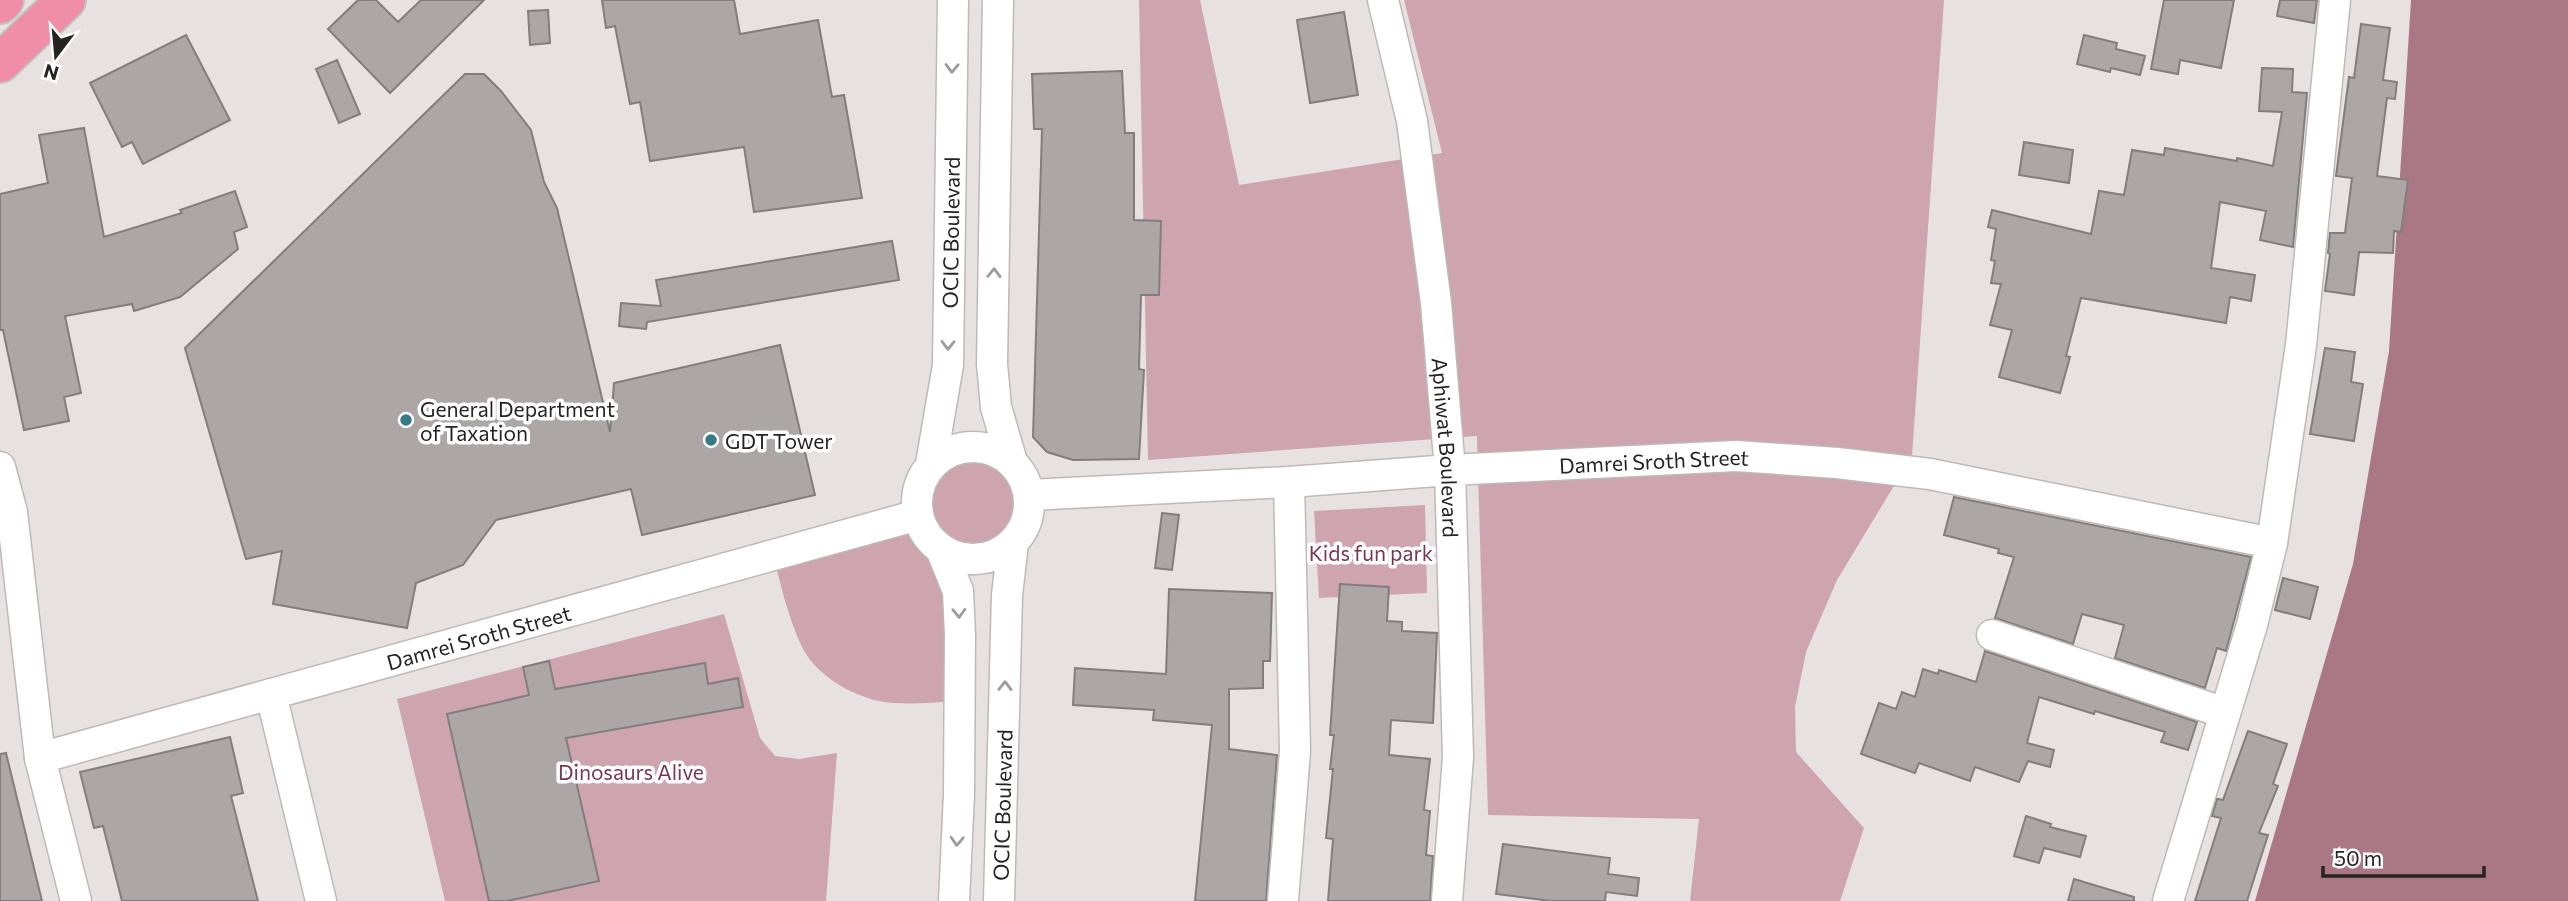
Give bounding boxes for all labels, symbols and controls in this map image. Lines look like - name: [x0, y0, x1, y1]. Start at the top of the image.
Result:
- north arrow: [21, 21, 91, 91]
- text: N: [41, 60, 61, 86]
- one-way arrow: [945, 63, 960, 74]
- street label: OCIC Boulevard: [936, 156, 963, 308]
- one-way arrow: [986, 268, 1002, 278]
- one-way arrow: [940, 340, 956, 350]
- street label: Aphiwat Boulevard: [1428, 357, 1464, 538]
- place label: General Department of Taxation: [420, 396, 615, 445]
- marker: General Department of Taxation: [398, 412, 414, 428]
- place label: GDT Tower: [725, 428, 833, 453]
- marker: GDT Tower: [703, 432, 719, 448]
- street label: Damrei Sroth Street: [1558, 443, 1750, 477]
- park label: Kids fun park: [1309, 540, 1433, 565]
- street label: Damrei Sroth Street: [384, 599, 574, 674]
- one-way arrow: [951, 608, 966, 619]
- one-way arrow: [997, 680, 1013, 691]
- street label: OCIC Boulevard: [987, 729, 1016, 881]
- park label: Dinosaurs Alive: [558, 759, 704, 784]
- scale bar: [2323, 834, 2484, 878]
- one-way arrow: [950, 836, 965, 847]
- text: 50 m: [2334, 845, 2382, 870]

